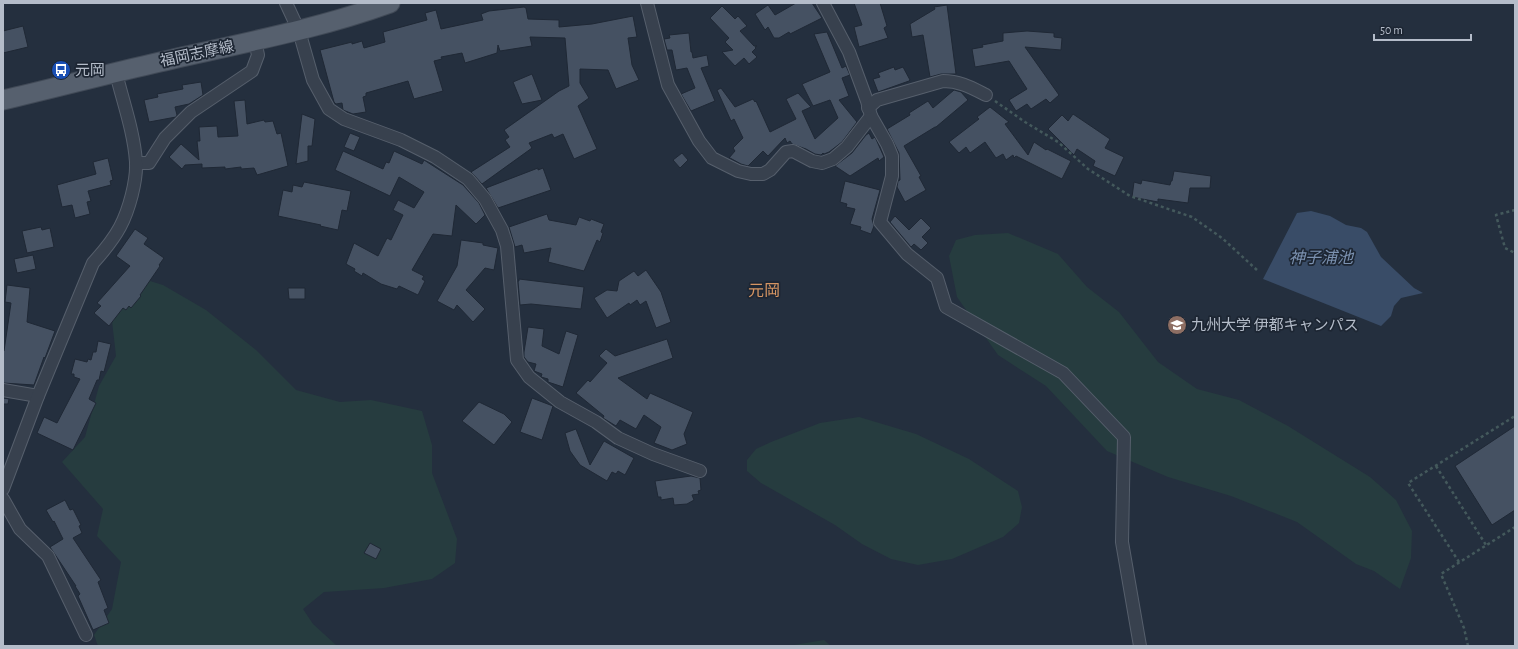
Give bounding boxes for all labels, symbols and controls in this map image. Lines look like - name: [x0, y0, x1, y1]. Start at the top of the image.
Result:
- scale bar: [1374, 16, 1471, 42]
- text: 50 m: [1380, 24, 1403, 36]
- street label: 福岡志摩線: [159, 38, 235, 69]
- bus stop icon: 元岡: [50, 59, 72, 81]
- place label: 元岡: [75, 63, 105, 78]
- water label: 神子浦池: [1289, 249, 1355, 266]
- district label: 元岡: [748, 283, 780, 299]
- school or university icon: 九州大学 伊都キャンパス: [1166, 314, 1188, 336]
- place label: 九州大学 伊都キャンパス: [1191, 316, 1358, 333]

